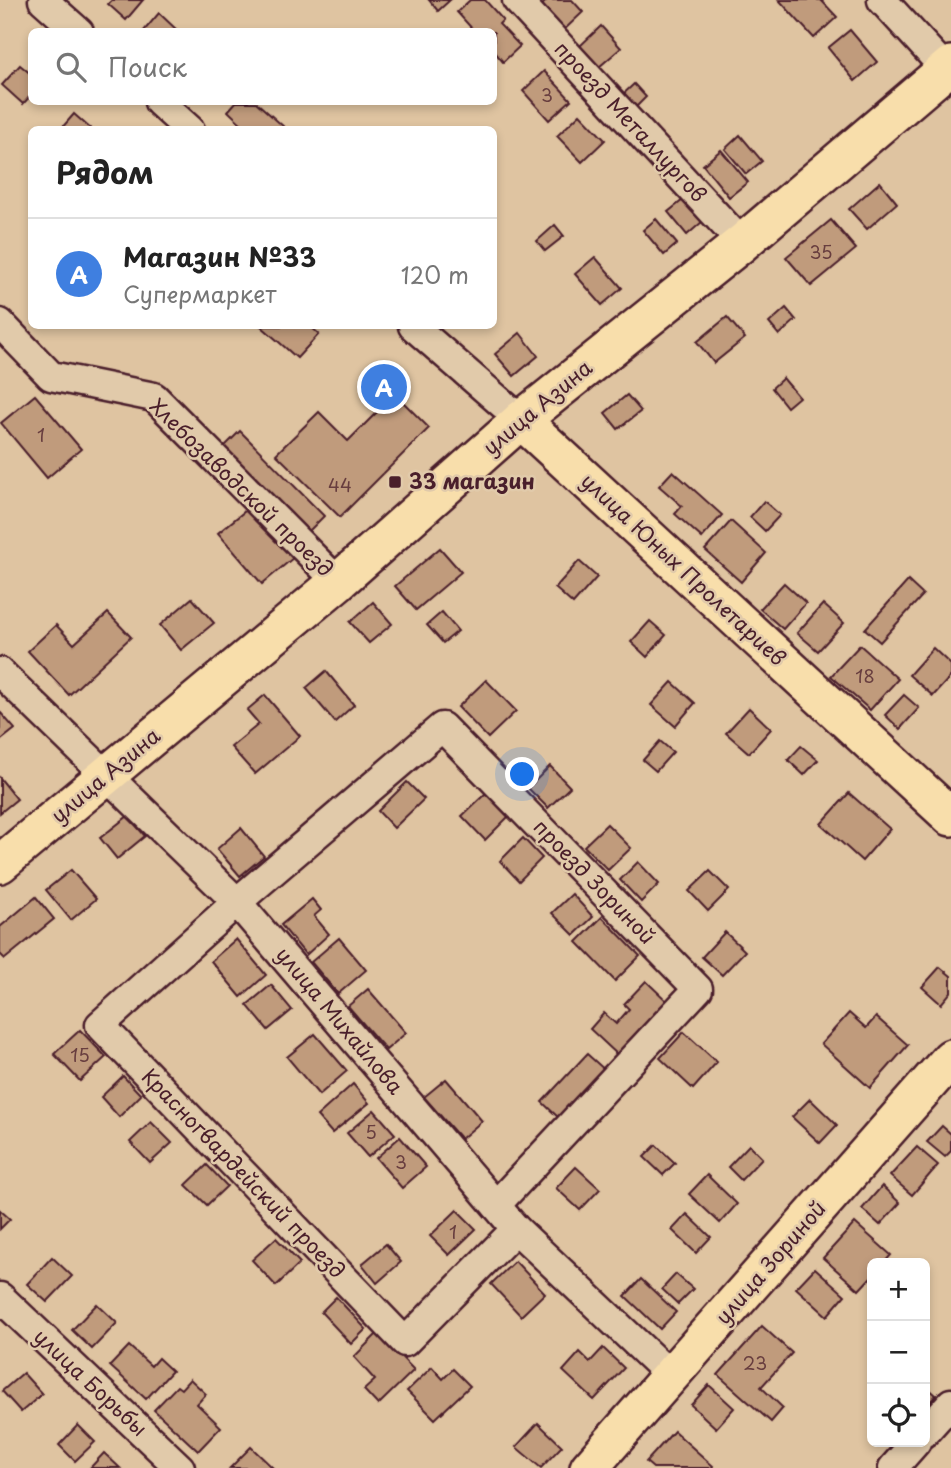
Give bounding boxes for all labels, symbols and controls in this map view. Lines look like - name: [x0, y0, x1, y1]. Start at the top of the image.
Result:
- search box: [28, 28, 497, 105]
- street label: проезд Металлургов: [548, 33, 715, 209]
- text: Поиск: [108, 47, 187, 86]
- icon: search: [52, 48, 90, 86]
- house number: 3: [541, 81, 553, 108]
- text: Рядом: [56, 149, 154, 194]
- text: Магазин №33: [123, 237, 316, 276]
- house number: 35: [809, 238, 833, 265]
- text: A: [70, 257, 88, 292]
- text: 120 m: [401, 257, 469, 292]
- text: Супермаркет: [123, 276, 277, 311]
- street label: улица Азина: [475, 351, 599, 462]
- pin: A: [361, 361, 407, 413]
- street label: Хлебозаводской проезд: [143, 390, 342, 583]
- house number: 1: [37, 421, 45, 448]
- place label: 33 магазин: [409, 464, 535, 496]
- street label: улица Юных Пролетариев: [575, 465, 794, 672]
- house number: 44: [328, 471, 352, 498]
- marker: 33 магазин: [387, 474, 403, 490]
- house number: 18: [855, 662, 875, 689]
- street label: улица Азина: [43, 719, 167, 830]
- your location: [505, 757, 539, 791]
- street label: проезд Зориной: [527, 811, 664, 951]
- street label: улица Михайлова: [269, 939, 412, 1101]
- house number: 15: [70, 1041, 90, 1068]
- street label: Красногвардейский проезд: [135, 1060, 354, 1285]
- house number: 5: [365, 1118, 377, 1145]
- house number: 3: [395, 1148, 407, 1175]
- street label: улица Зориной: [707, 1193, 832, 1331]
- house number: 1: [449, 1218, 457, 1245]
- map controls: [867, 1258, 930, 1447]
- button: +: [867, 1258, 930, 1321]
- street label: улица Борьбы: [27, 1320, 155, 1443]
- button: −: [867, 1321, 930, 1384]
- house number: 23: [743, 1349, 767, 1376]
- button: locate: [867, 1384, 930, 1447]

